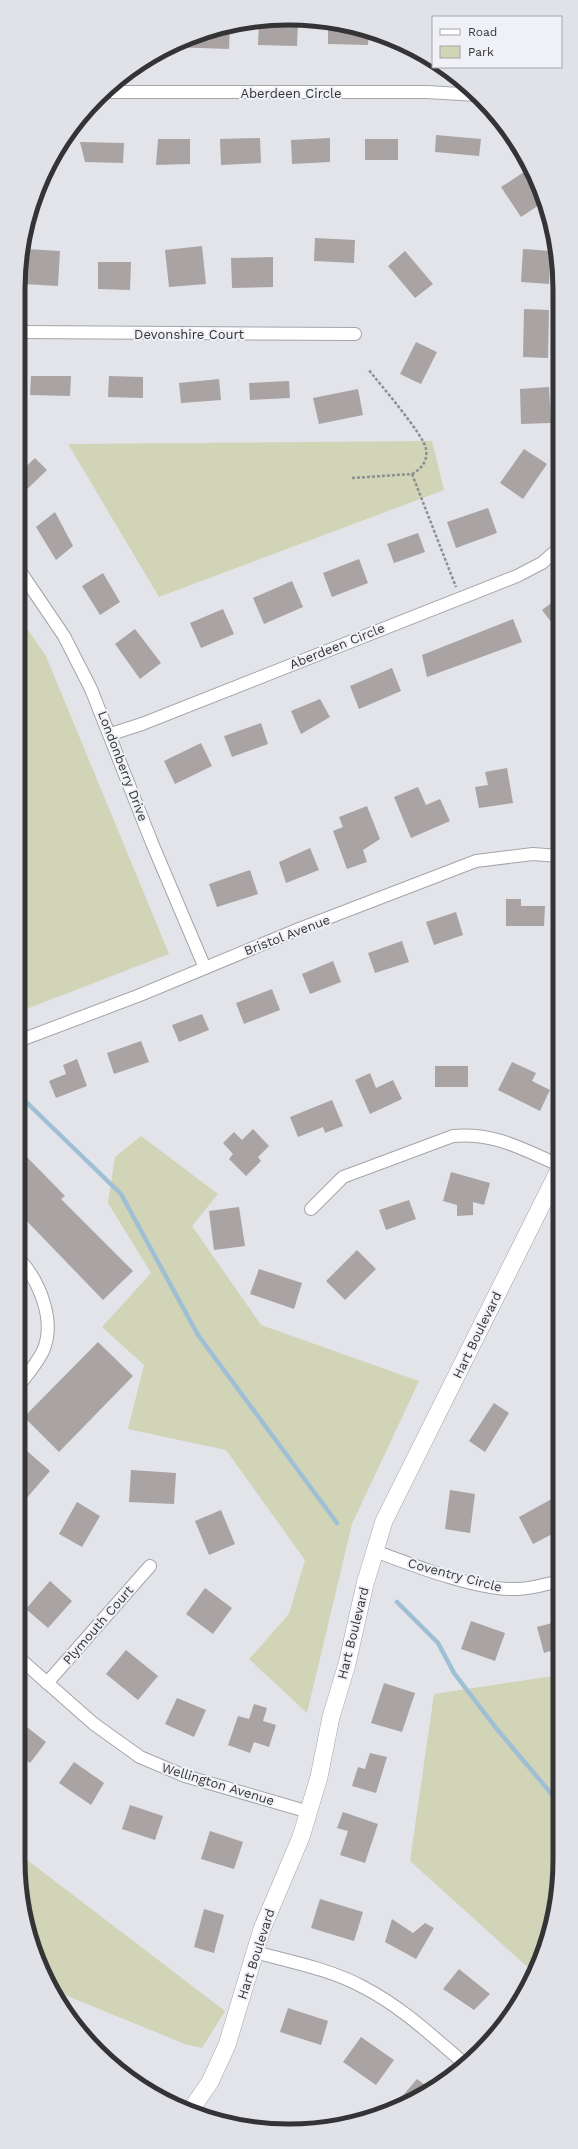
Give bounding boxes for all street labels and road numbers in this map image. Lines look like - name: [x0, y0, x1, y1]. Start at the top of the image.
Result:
- street label: Aberdeen Circle: [240, 86, 342, 101]
- street label: Devonshire Court: [134, 327, 244, 342]
- street label: Aberdeen Circle: [287, 620, 387, 672]
- street label: Londonberry Drive: [95, 709, 151, 823]
- street label: Bristol Avenue: [242, 912, 332, 958]
- street label: Hart Boulevard: [450, 1289, 504, 1381]
- street label: Coventry Circle: [406, 1555, 504, 1595]
- street label: Plymouth Court: [60, 1582, 137, 1667]
- street label: Hart Boulevard: [334, 1585, 372, 1681]
- street label: Wellington Avenue: [160, 1760, 276, 1808]
- street label: Hart Boulevard: [234, 1907, 278, 2001]

